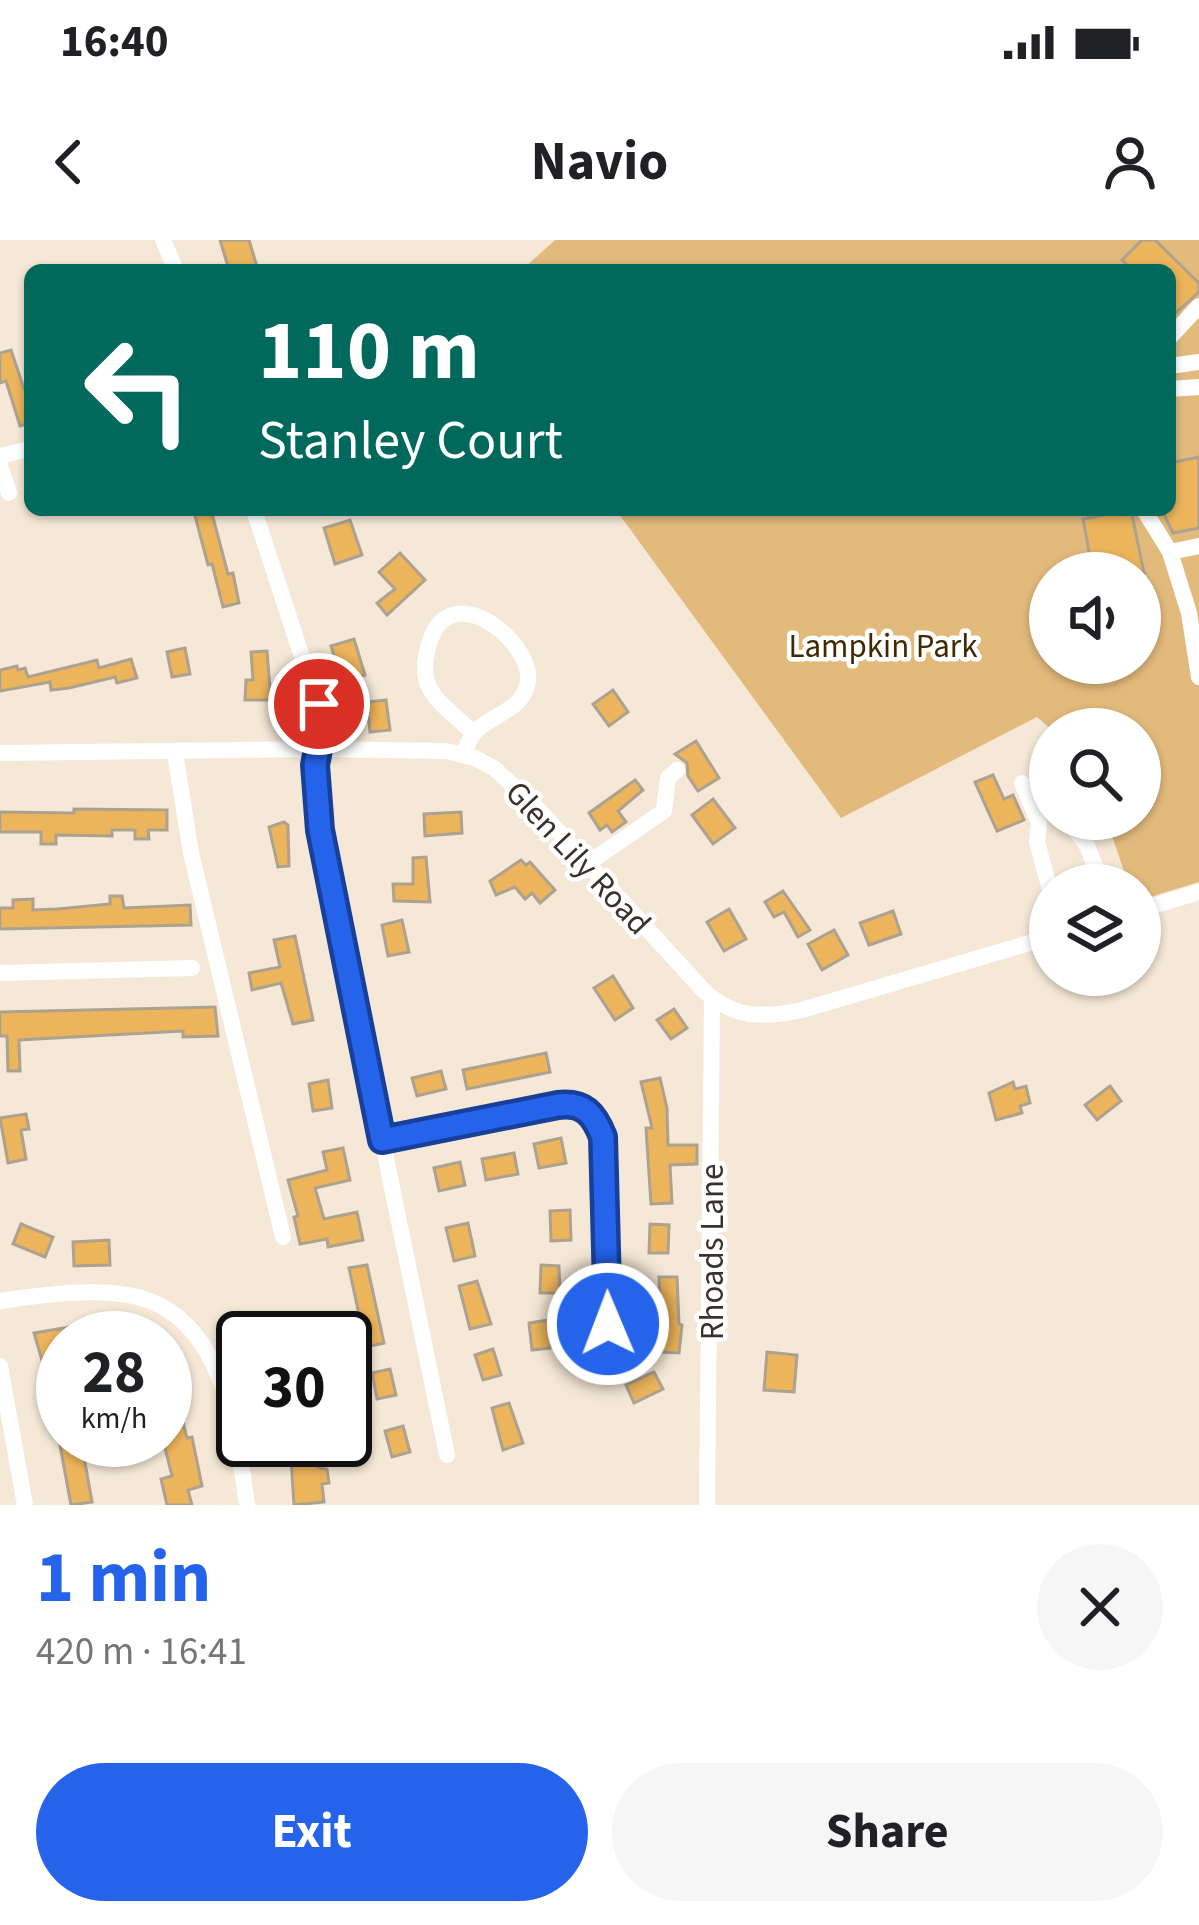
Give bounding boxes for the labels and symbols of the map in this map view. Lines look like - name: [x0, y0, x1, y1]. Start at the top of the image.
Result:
- park label: Lampkin Park: [788, 623, 978, 670]
- pin: [268, 653, 370, 755]
- street label: Glen Lily Road: [494, 771, 662, 945]
- street label: Rhoads Lane: [689, 1164, 736, 1340]
- position arrow: [545, 1261, 671, 1387]
- speed limit sign: 30: [216, 1311, 372, 1467]

